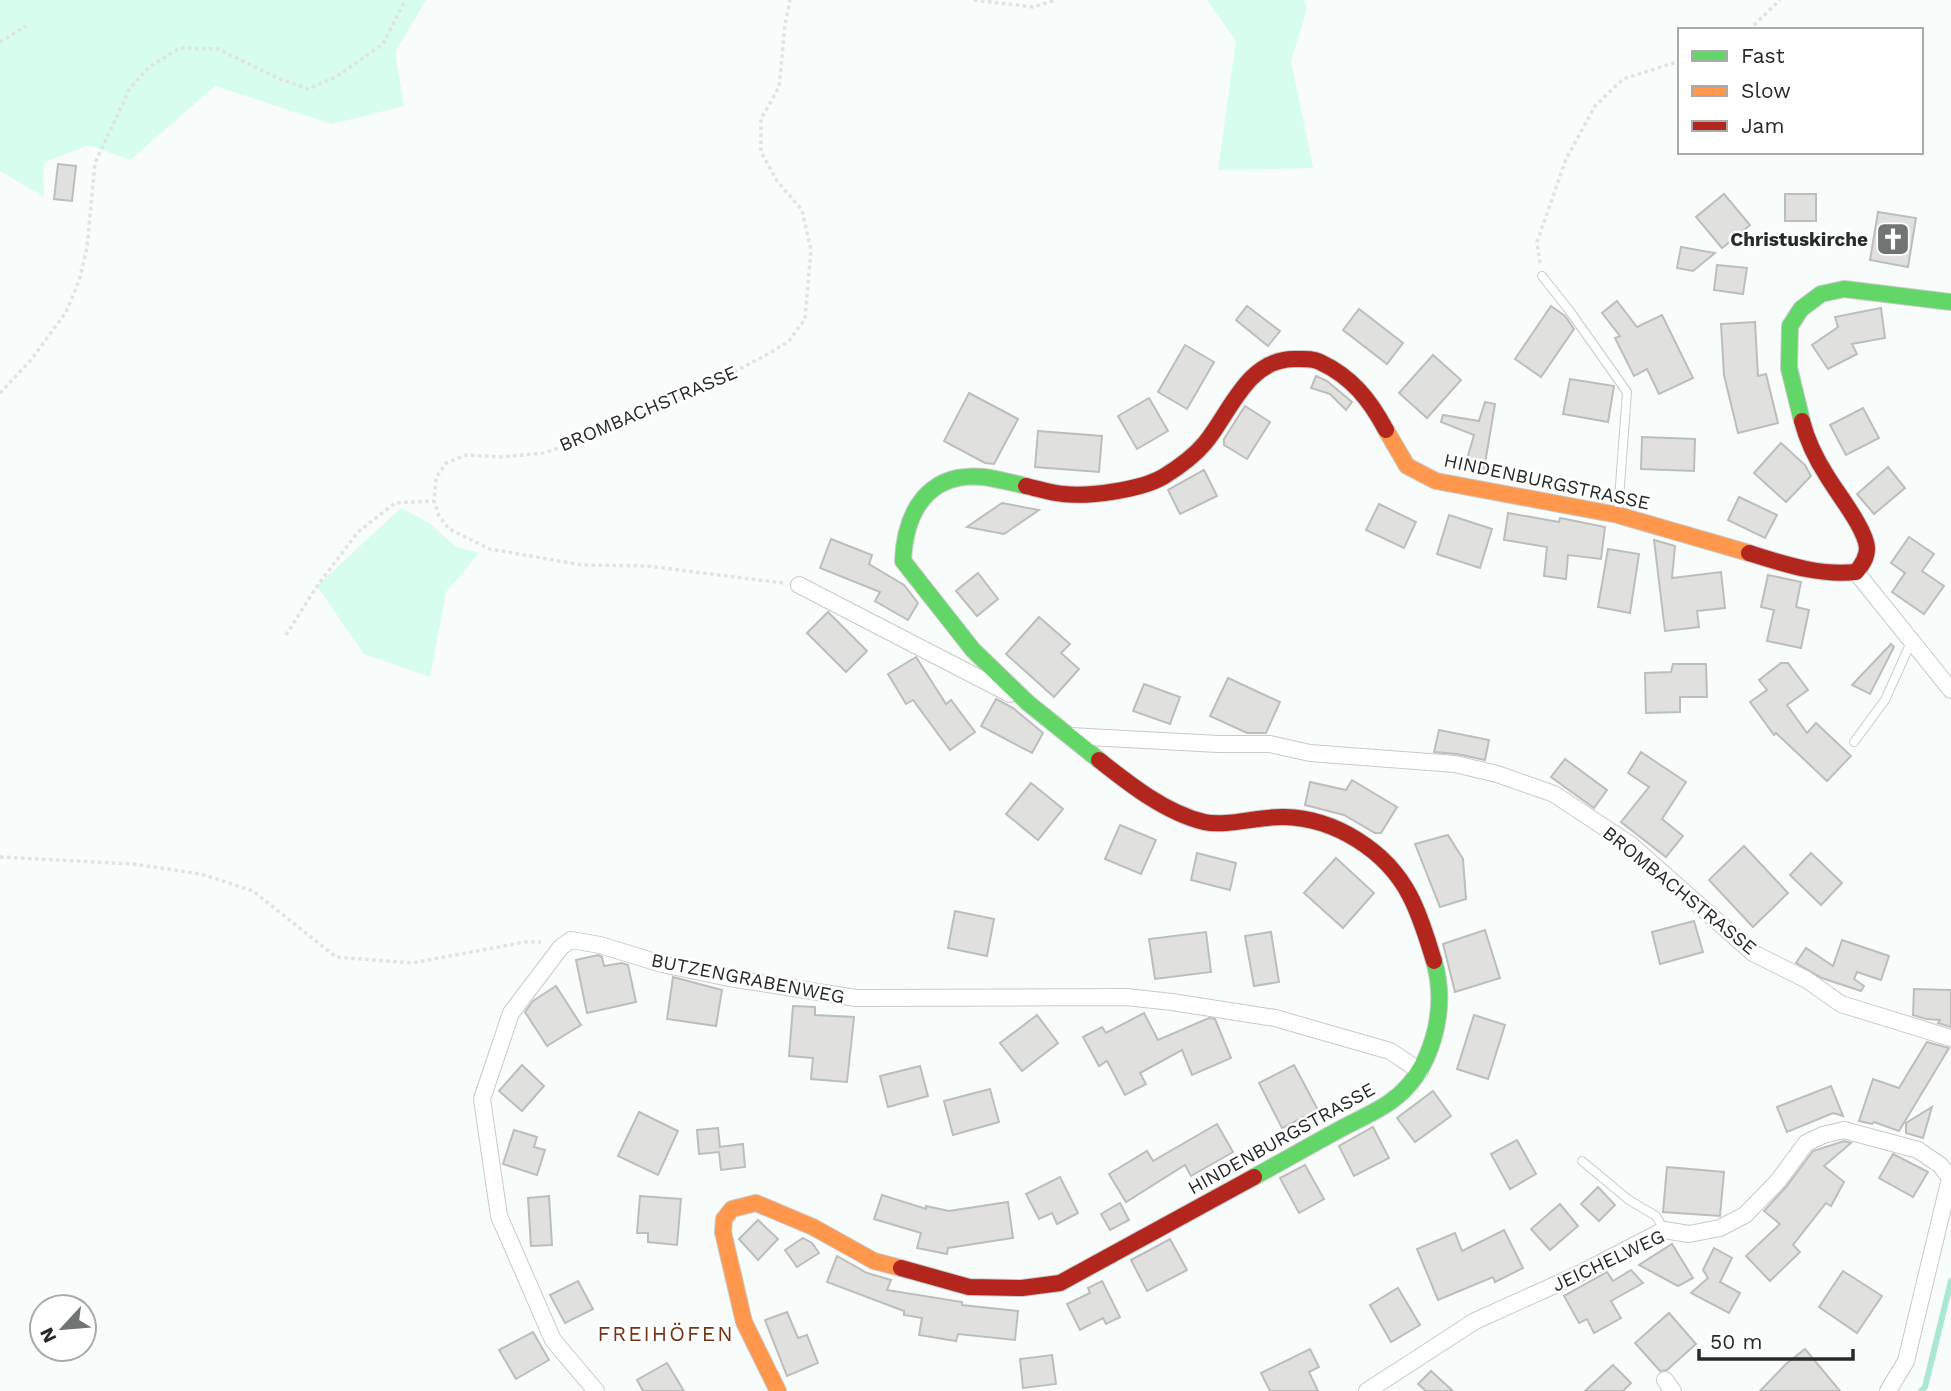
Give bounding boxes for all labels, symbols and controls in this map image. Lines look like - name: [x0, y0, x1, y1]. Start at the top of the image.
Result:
- legend: [1678, 28, 1923, 154]
- text: Fast: [1741, 43, 1785, 68]
- text: Slow: [1741, 78, 1791, 103]
- text: Jam: [1741, 113, 1784, 138]
- church icon: Christuskirche: [1874, 220, 1912, 258]
- place label: Christuskirche: [1730, 228, 1868, 251]
- street label: BROMBACHSTRASSE: [556, 361, 741, 456]
- street label: HINDENBURGSTRASSE: [1442, 448, 1652, 515]
- street label: BROMBACHSTRASSE: [1598, 821, 1761, 960]
- street label: BUTZENGRABENWEG: [649, 948, 847, 1009]
- street label: HINDENBURGSTRASSE: [1184, 1077, 1379, 1199]
- street label: JEICHELWEG: [1548, 1224, 1668, 1297]
- north arrow: [28, 1293, 98, 1363]
- scale bar: [1699, 1318, 1853, 1362]
- district label: FREIHÖFEN: [597, 1321, 735, 1346]
- text: N: [35, 1324, 62, 1347]
- text: 50 m: [1710, 1329, 1762, 1354]

